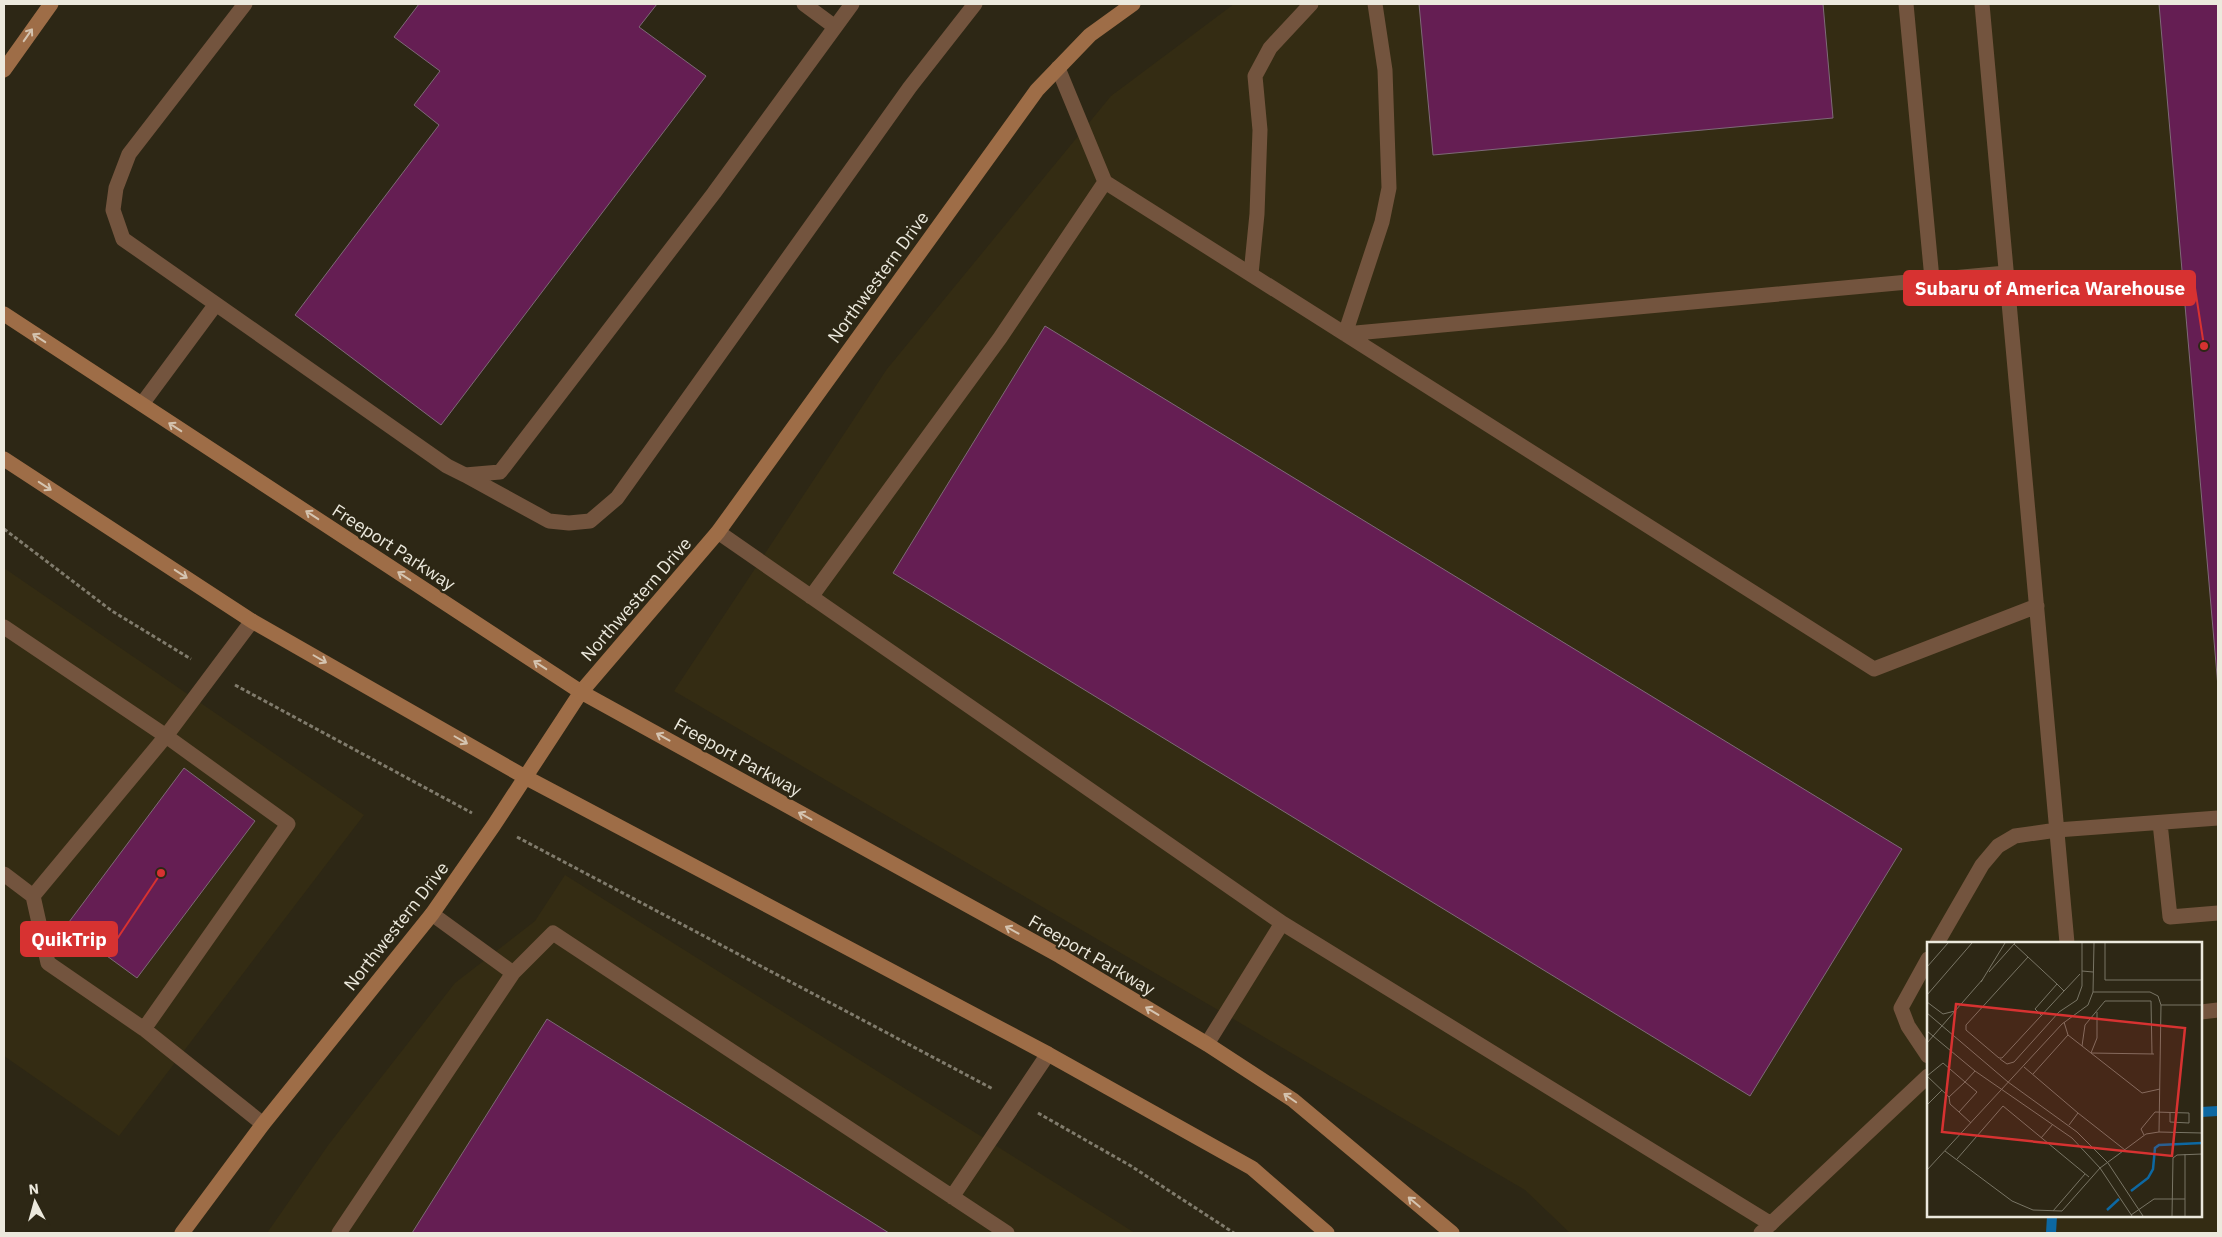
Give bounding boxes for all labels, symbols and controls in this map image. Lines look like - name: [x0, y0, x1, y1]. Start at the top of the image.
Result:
- one-way arrow: [23, 28, 33, 42]
- street label: Northwestern Drive: [823, 207, 934, 347]
- callout: Subaru of America Warehouse: [1904, 271, 2195, 305]
- text: Subaru of America Warehouse: [1915, 276, 2185, 300]
- one-way arrow: [33, 332, 47, 342]
- one-way arrow: [169, 421, 183, 431]
- one-way arrow: [37, 481, 51, 491]
- street label: Freeport Parkway: [328, 499, 460, 595]
- one-way arrow: [305, 510, 319, 520]
- street label: Northwestern Drive: [576, 532, 696, 666]
- one-way arrow: [174, 569, 188, 580]
- one-way arrow: [398, 571, 412, 581]
- one-way arrow: [312, 654, 327, 664]
- one-way arrow: [534, 660, 548, 670]
- street label: Freeport Parkway: [670, 712, 806, 802]
- one-way arrow: [656, 732, 671, 742]
- one-way arrow: [453, 735, 467, 745]
- one-way arrow: [798, 811, 813, 821]
- street label: Northwestern Drive: [339, 857, 454, 995]
- street label: Freeport Parkway: [1025, 909, 1159, 1001]
- callout: QuikTrip: [21, 922, 117, 956]
- one-way arrow: [1005, 924, 1019, 934]
- text: QuikTrip: [31, 927, 107, 951]
- inset map: [1927, 942, 2202, 1217]
- one-way arrow: [1146, 1005, 1160, 1015]
- one-way arrow: [1283, 1093, 1297, 1103]
- north arrow: [10, 1177, 60, 1227]
- text: N: [28, 1180, 40, 1199]
- one-way arrow: [1408, 1196, 1421, 1207]

